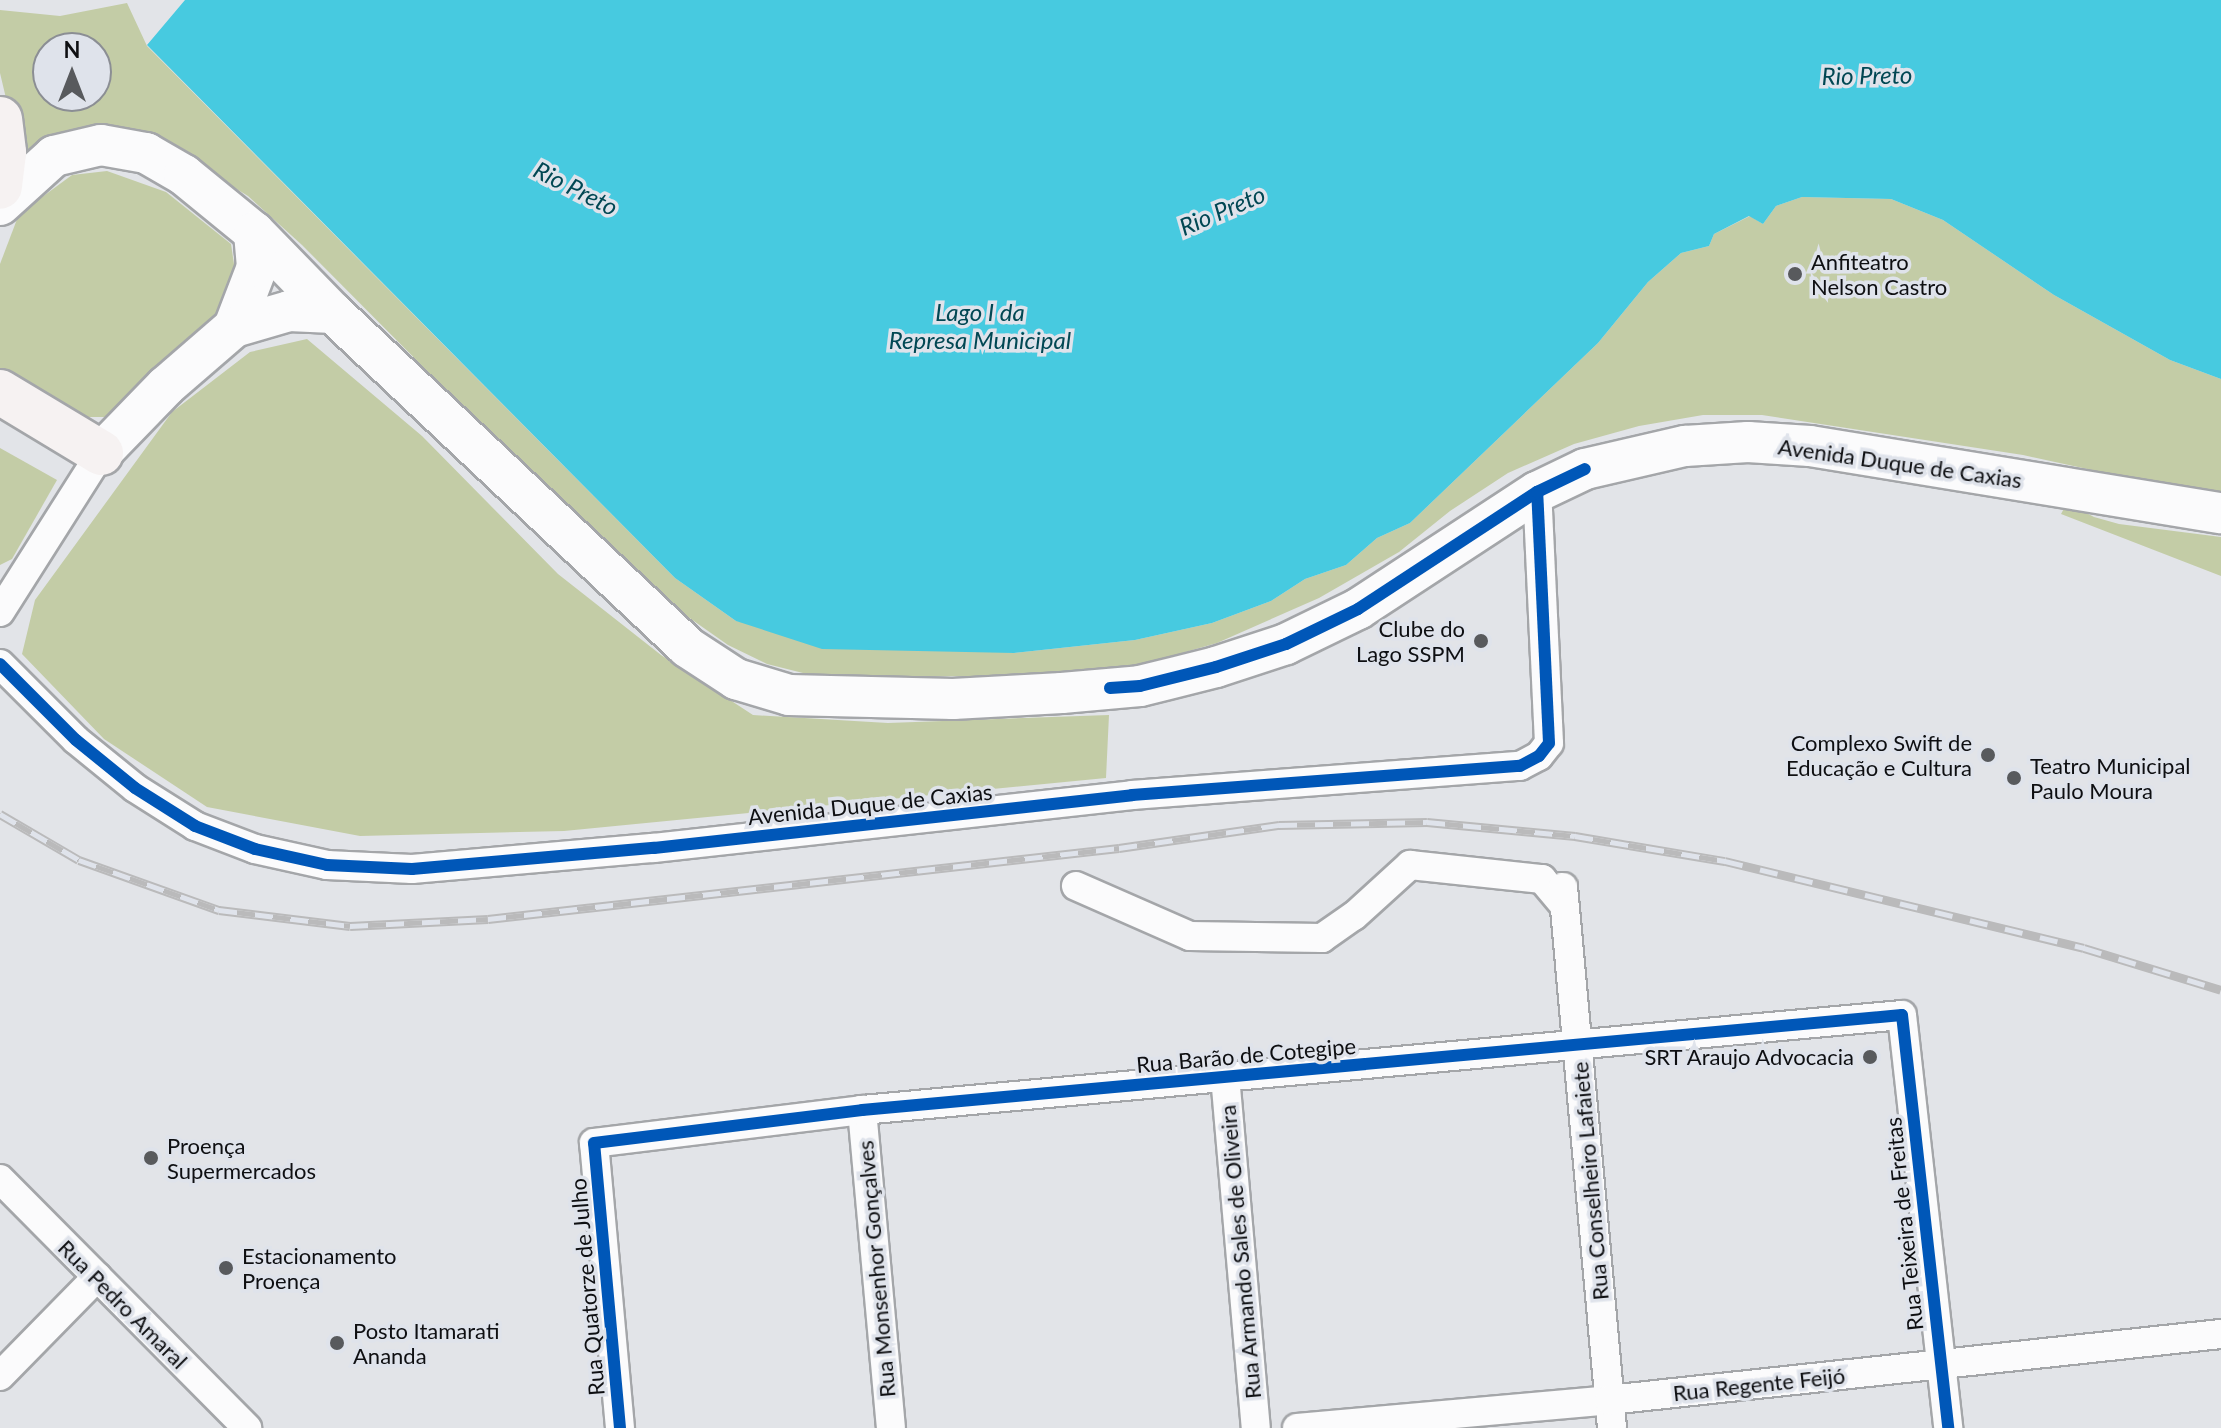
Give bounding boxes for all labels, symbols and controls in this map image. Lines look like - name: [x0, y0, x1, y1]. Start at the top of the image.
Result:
- north arrow: [32, 32, 112, 112]
- text: N: [64, 36, 80, 63]
- water label: Rio Preto: [1821, 60, 1913, 90]
- water label: Rio Preto: [529, 155, 623, 221]
- water label: Rio Preto: [1175, 179, 1269, 241]
- place label: Anfiteatro Nelson Castro: [1811, 248, 1947, 300]
- marker: Anfiteatro Nelson Castro: [1786, 265, 1804, 283]
- water label: Lago I da Represa Municipal: [889, 298, 1071, 354]
- street label: Avenida Duque de Caxias: [1777, 433, 2023, 493]
- place label: Clube do Lago SSPM: [1356, 615, 1465, 666]
- marker: Clube do Lago SSPM: [1472, 632, 1490, 650]
- place label: Complexo Swift de Educação e Cultura: [1786, 729, 1972, 780]
- marker: Complexo Swift de Educação e Cultura: [1979, 746, 1997, 764]
- place label: Teatro Municipal Paulo Moura: [2030, 752, 2191, 804]
- marker: Teatro Municipal Paulo Moura: [2005, 769, 2023, 787]
- street label: Avenida Duque de Caxias: [746, 778, 994, 830]
- street label: Rua Barão de Cotegipe: [1135, 1032, 1357, 1078]
- place label: SRT Araujo Advocacia: [1642, 1044, 1854, 1070]
- marker: SRT Araujo Advocacia: [1861, 1048, 1879, 1066]
- street label: Rua Conselheiro Lafaiete: [1566, 1061, 1614, 1301]
- street label: Rua Armando Sales de Oliveira: [1214, 1104, 1266, 1400]
- street label: Rua Teixeira de Freitas: [1880, 1116, 1928, 1332]
- place label: Proença Supermercados: [167, 1132, 316, 1184]
- street label: Rua Monsenhor Gonçalves: [852, 1139, 900, 1399]
- marker: Proença Supermercados: [142, 1149, 160, 1167]
- street label: Rua Quatorze de Julho: [564, 1177, 610, 1397]
- street label: Rua Pedro Amaral: [53, 1234, 193, 1374]
- place label: Estacionamento Proença: [242, 1242, 396, 1294]
- marker: Estacionamento Proença: [217, 1259, 235, 1277]
- place label: Posto Itamarati Ananda: [353, 1317, 499, 1368]
- marker: Posto Itamarati Ananda: [328, 1334, 346, 1352]
- street label: Rua Regente Feijó: [1672, 1362, 1846, 1406]

